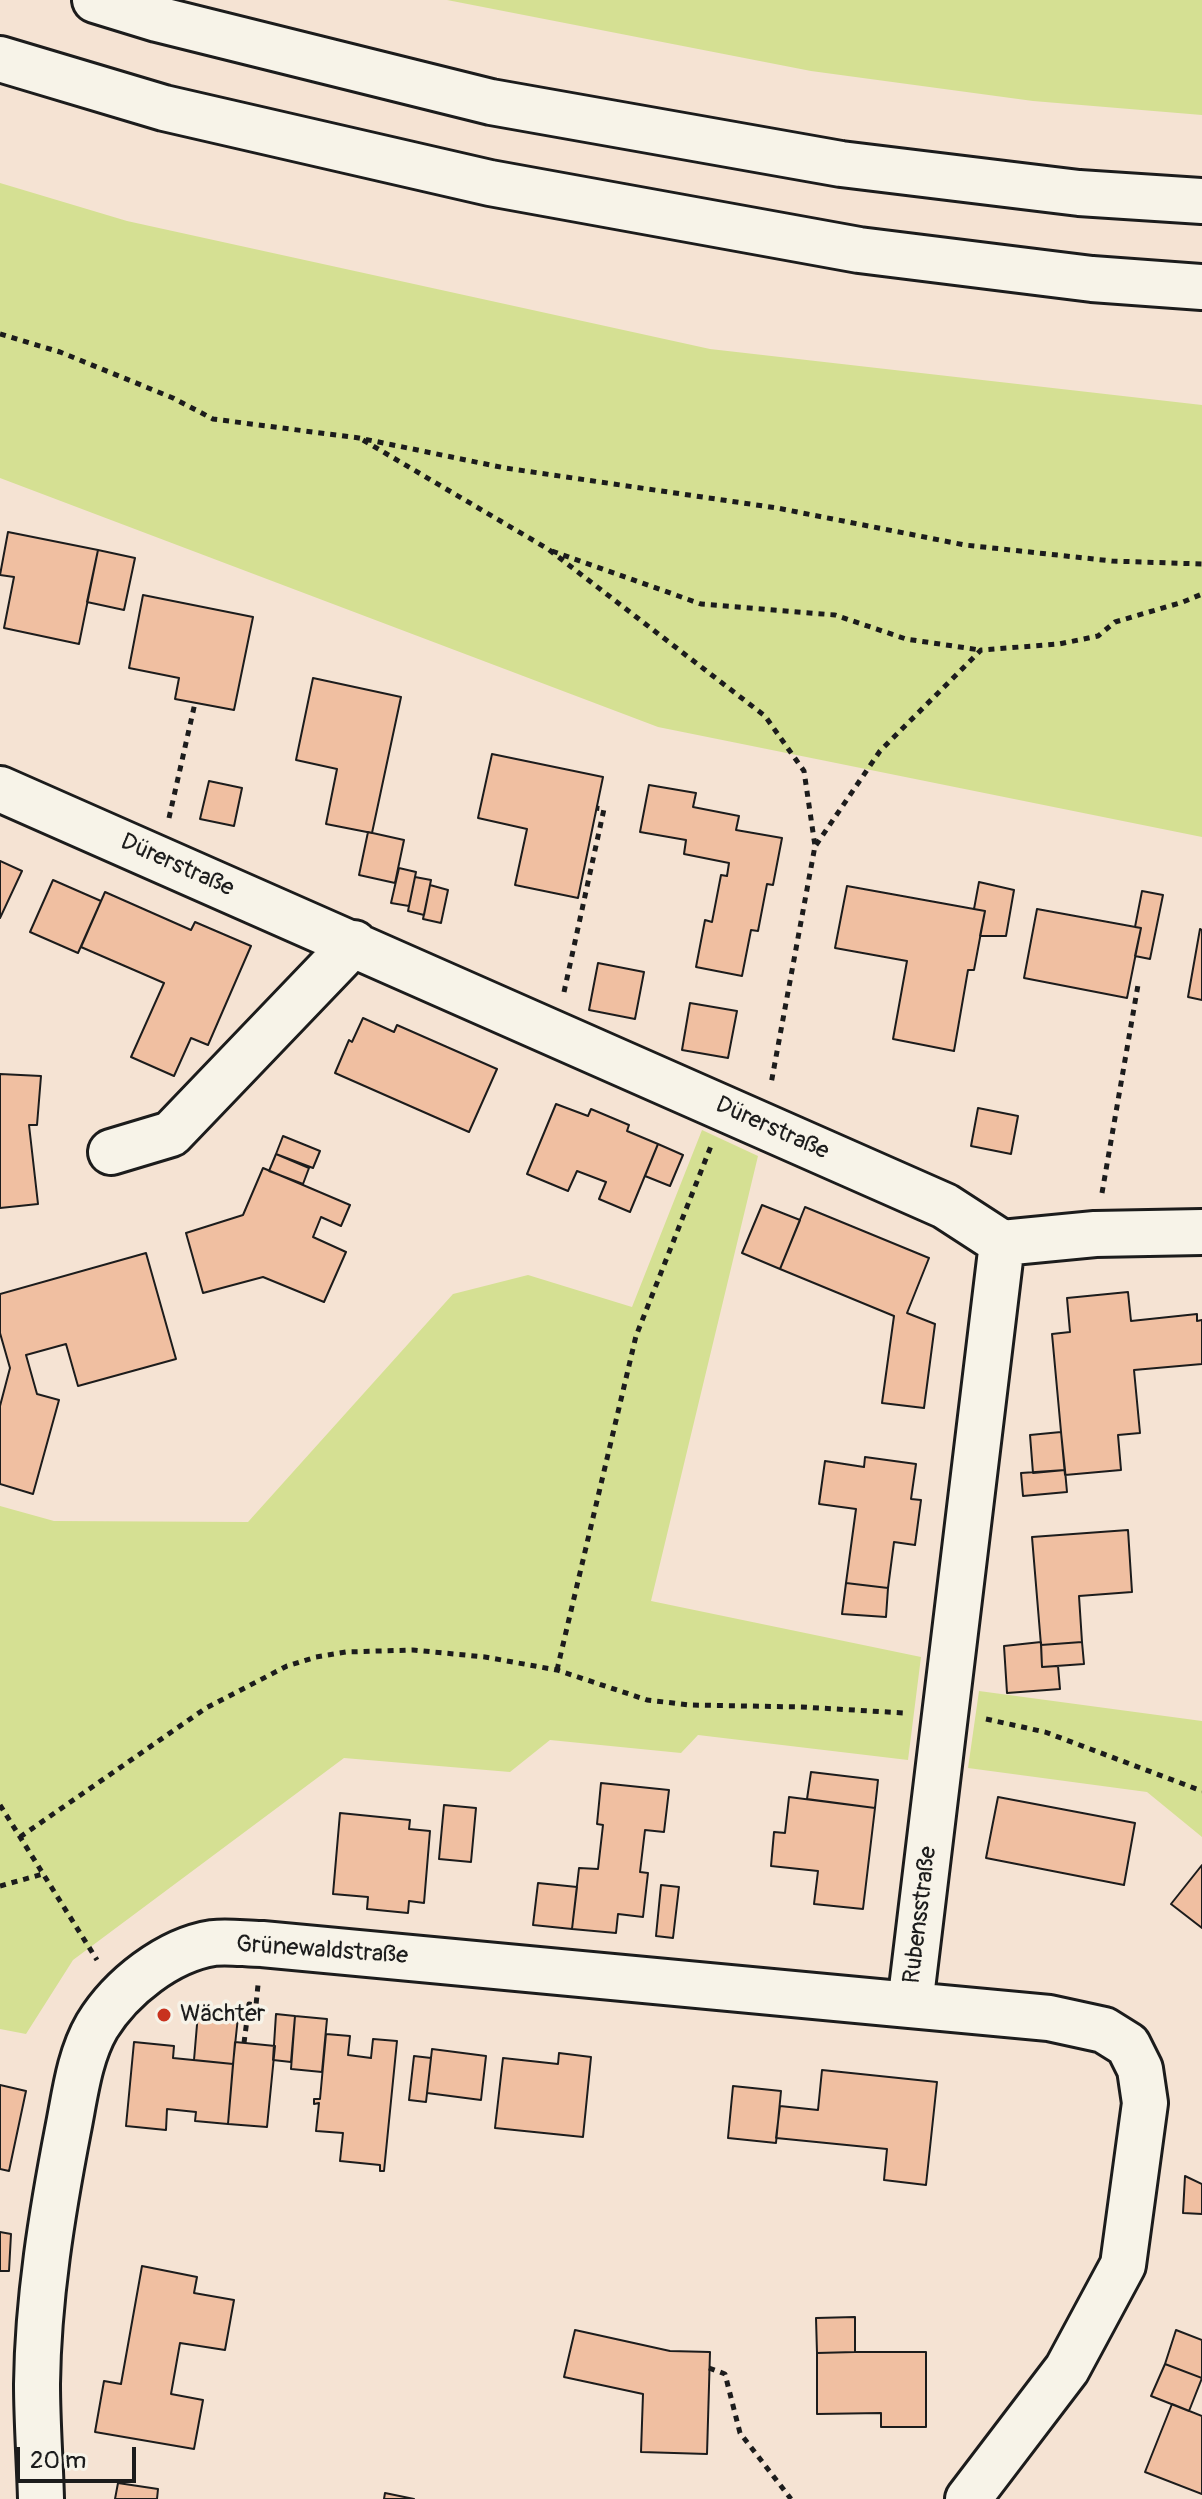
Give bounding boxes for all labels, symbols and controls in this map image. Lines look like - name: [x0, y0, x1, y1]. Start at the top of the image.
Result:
- street label: Dürerstraße: [116, 828, 238, 904]
- street label: Dürerstraße: [711, 1091, 833, 1167]
- street label: Rubensstraße: [898, 1845, 944, 1985]
- street label: Grünewaldstraße: [235, 1931, 409, 1971]
- place label: Wächter: [180, 2001, 265, 2029]
- marker: Wächter: [155, 2006, 173, 2024]
- scale bar: [20, 2431, 140, 2481]
- text: 20 m: [30, 2446, 86, 2475]

